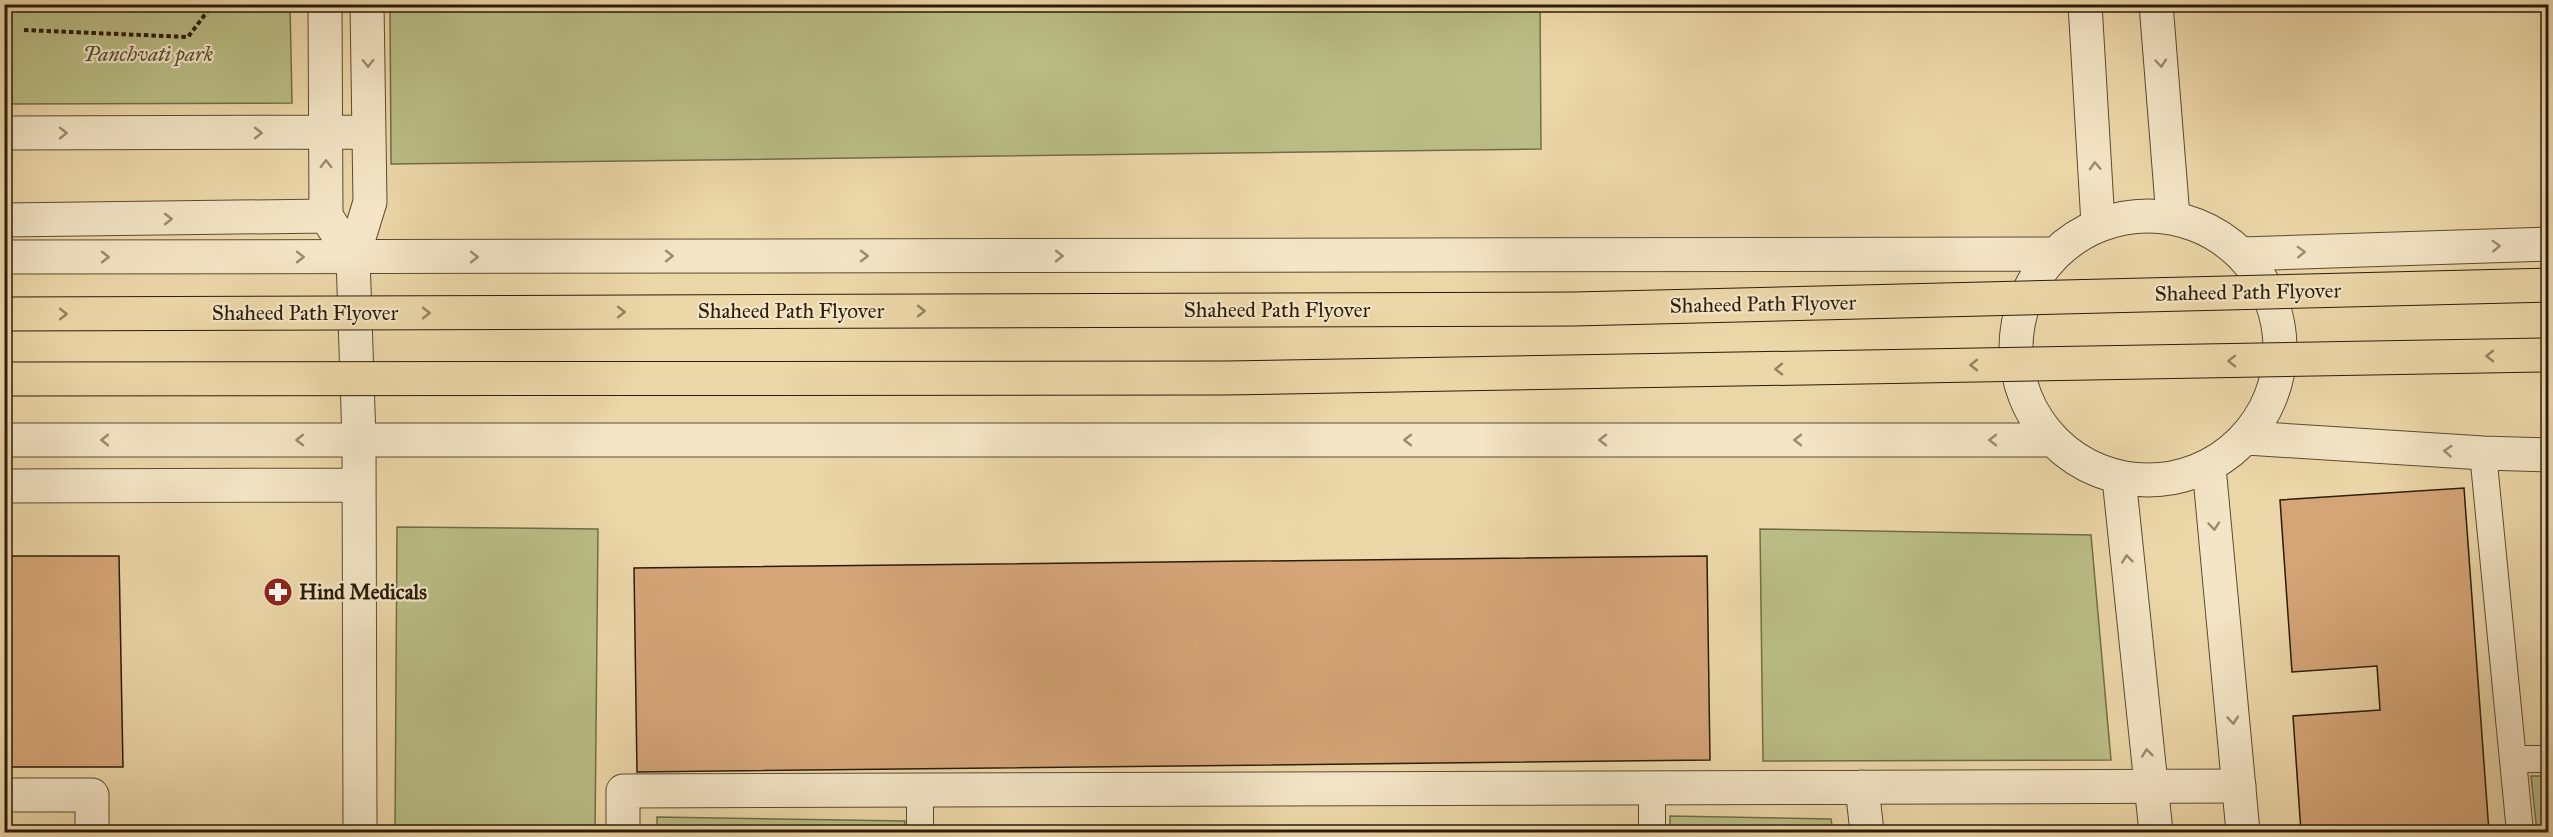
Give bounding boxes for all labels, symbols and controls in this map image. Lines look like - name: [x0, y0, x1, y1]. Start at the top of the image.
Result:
- park label: Panchvati park: [83, 41, 214, 67]
- one-way arrow: [362, 58, 374, 67]
- one-way arrow: [2154, 58, 2167, 67]
- one-way arrow: [58, 127, 67, 139]
- one-way arrow: [253, 127, 262, 139]
- one-way arrow: [320, 160, 332, 169]
- one-way arrow: [2088, 161, 2101, 170]
- one-way arrow: [163, 213, 172, 225]
- one-way arrow: [2491, 239, 2500, 252]
- one-way arrow: [2296, 246, 2305, 259]
- one-way arrow: [665, 250, 674, 262]
- one-way arrow: [860, 250, 869, 262]
- one-way arrow: [1055, 250, 1064, 262]
- one-way arrow: [100, 251, 109, 263]
- one-way arrow: [295, 251, 304, 263]
- one-way arrow: [470, 251, 479, 263]
- street label: Shaheed Path Flyover: [2154, 277, 2342, 307]
- street label: Shaheed Path Flyover: [1669, 289, 1857, 319]
- street label: Shaheed Path Flyover: [1184, 297, 1370, 323]
- street label: Shaheed Path Flyover: [698, 298, 884, 324]
- street label: Shaheed Path Flyover: [212, 300, 398, 326]
- one-way arrow: [916, 305, 925, 317]
- one-way arrow: [616, 306, 625, 318]
- one-way arrow: [421, 307, 430, 319]
- one-way arrow: [58, 308, 67, 320]
- one-way arrow: [2486, 350, 2495, 362]
- one-way arrow: [2228, 354, 2237, 367]
- one-way arrow: [1970, 359, 1979, 371]
- one-way arrow: [1775, 362, 1784, 375]
- one-way arrow: [101, 434, 110, 446]
- one-way arrow: [296, 434, 305, 446]
- one-way arrow: [1403, 434, 1412, 446]
- one-way arrow: [1598, 434, 1607, 446]
- one-way arrow: [1793, 434, 1802, 446]
- one-way arrow: [1988, 434, 1997, 446]
- one-way arrow: [2444, 445, 2453, 458]
- one-way arrow: [2207, 521, 2220, 530]
- one-way arrow: [2121, 555, 2134, 564]
- pharmacy icon: Hind Medicals: [262, 576, 294, 608]
- place label: Hind Medicals: [299, 579, 427, 605]
- one-way arrow: [2226, 715, 2239, 724]
- one-way arrow: [2141, 749, 2154, 758]

